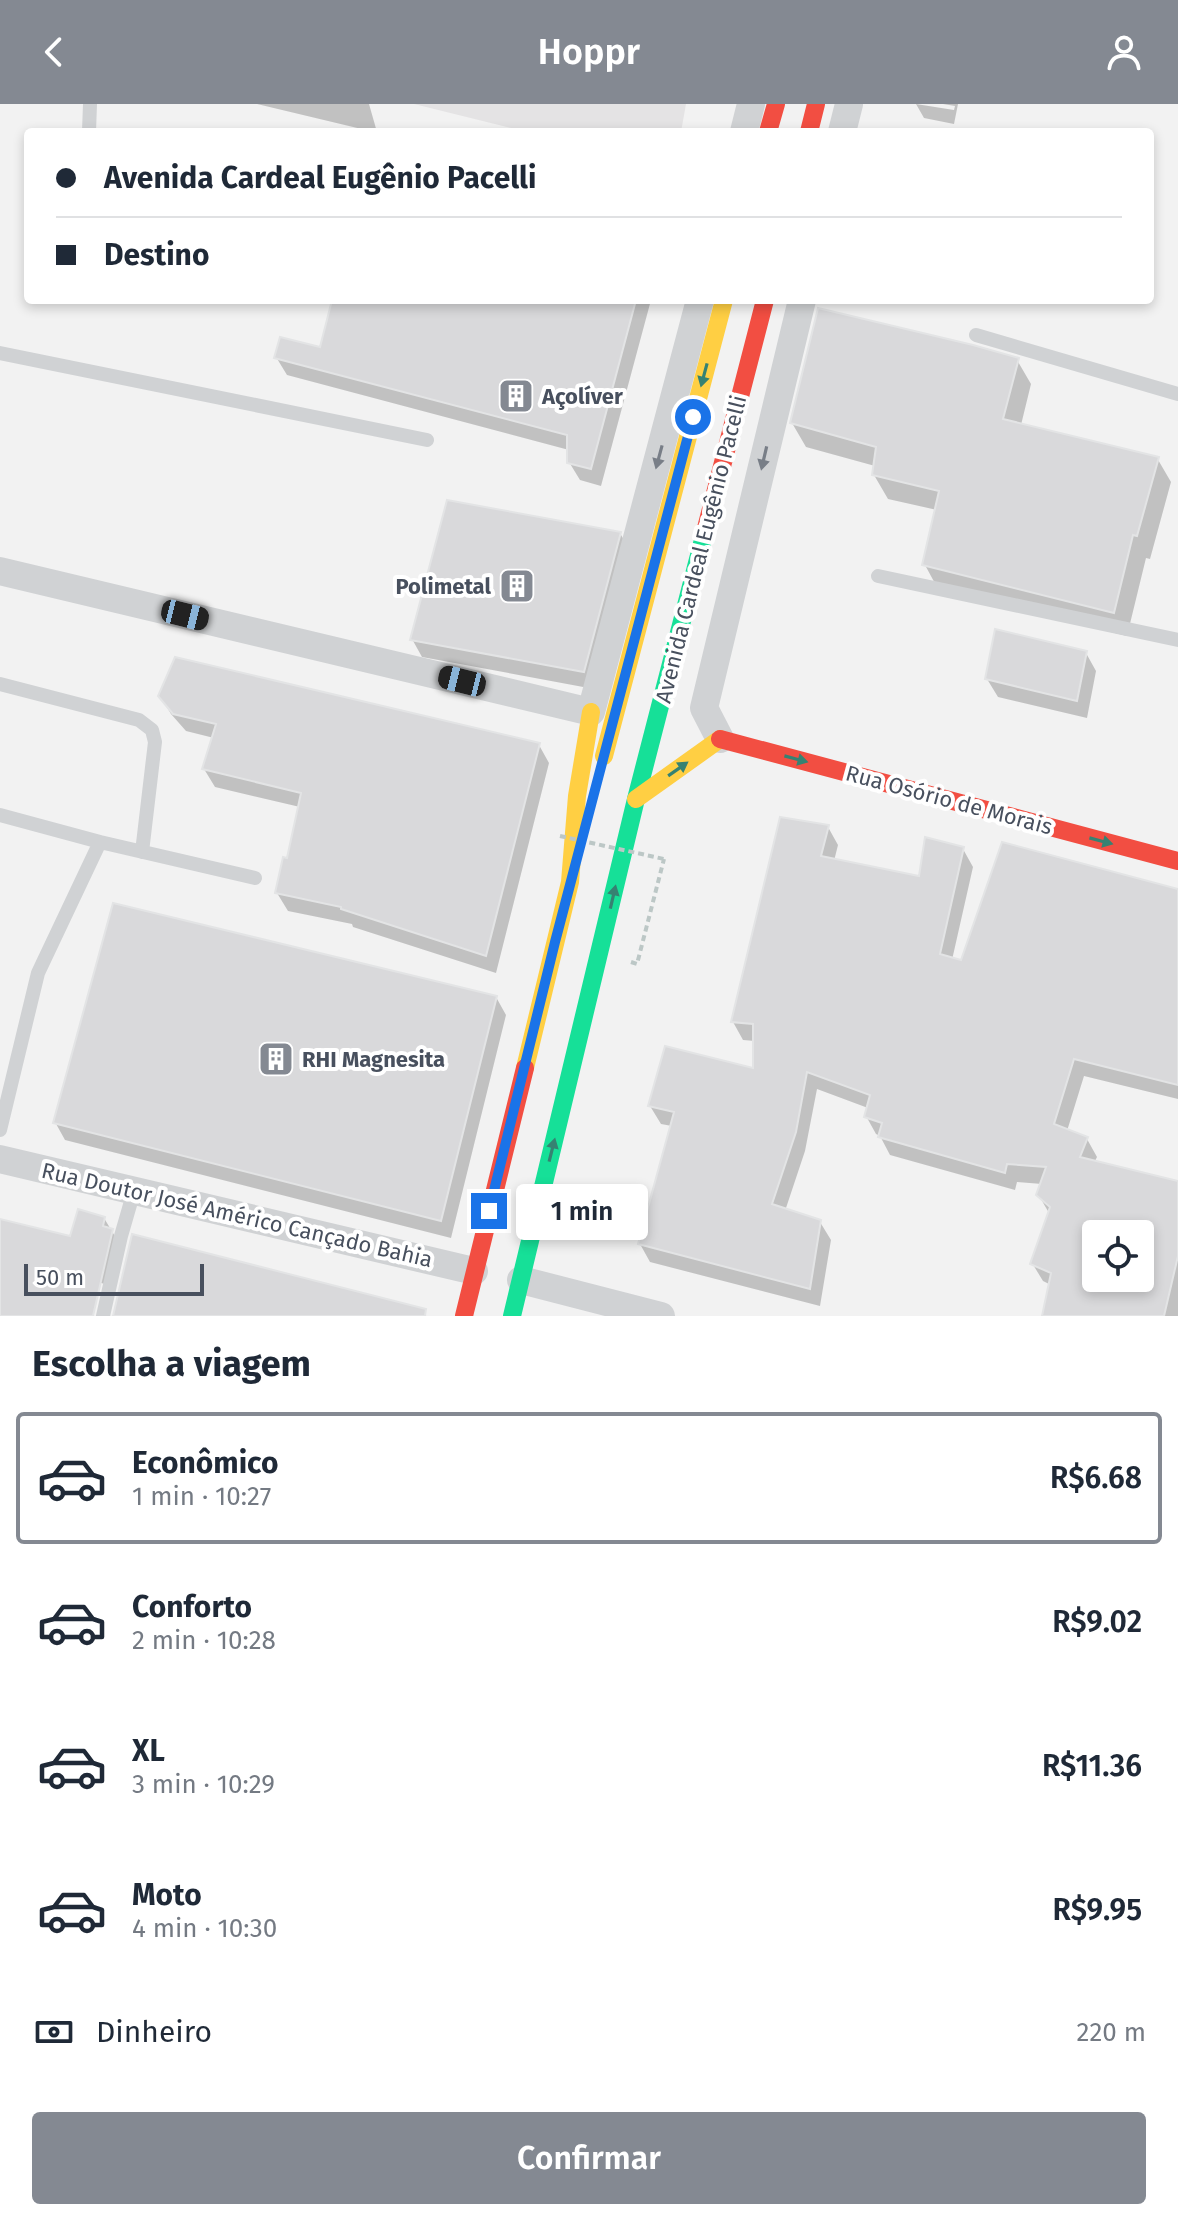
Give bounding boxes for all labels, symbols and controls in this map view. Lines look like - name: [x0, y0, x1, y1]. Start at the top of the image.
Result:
- icon: back: [32, 30, 76, 74]
- text: Hoppr: [538, 30, 640, 74]
- icon: person: [1102, 30, 1146, 74]
- text: Avenida Cardeal Eugênio Pacelli: [104, 160, 536, 196]
- text: Destino: [104, 237, 209, 273]
- one-way arrow: [698, 363, 710, 388]
- building icon: Açolíver: [497, 377, 535, 415]
- place label: Açolíver: [541, 383, 623, 410]
- street label: Avenida Cardeal Eugênio Pacelli: [650, 392, 752, 706]
- route start: [675, 399, 711, 435]
- one-way arrow: [652, 444, 664, 469]
- one-way arrow: [757, 445, 770, 470]
- building icon: Polimetal: [498, 567, 536, 605]
- place label: Polimetal: [396, 573, 491, 600]
- car: [159, 598, 211, 632]
- car: [436, 664, 488, 698]
- one-way arrow: [783, 754, 808, 766]
- street label: Rua Osório de Morais: [843, 759, 1055, 841]
- one-way arrow: [668, 762, 689, 777]
- one-way arrow: [1089, 835, 1114, 847]
- one-way arrow: [607, 884, 620, 909]
- building icon: RHI Magnesita: [257, 1040, 295, 1078]
- place label: RHI Magnesita: [302, 1046, 445, 1073]
- one-way arrow: [547, 1137, 559, 1162]
- street label: Rua Doutor José Américo Cançado Bahia: [39, 1157, 435, 1273]
- callout: 1 min: [517, 1183, 649, 1239]
- route end: [471, 1193, 507, 1229]
- text: 1 min: [551, 1196, 613, 1227]
- map controls: [1082, 1220, 1154, 1292]
- button: locate: [1082, 1220, 1154, 1292]
- scale bar: [24, 1260, 204, 1296]
- text: 50 m: [36, 1264, 84, 1291]
- text: Escolha a viagem: [32, 1342, 311, 1386]
- icon: car: [36, 1442, 108, 1514]
- text: Econômico: [132, 1445, 278, 1481]
- text: R$6.68: [1050, 1460, 1142, 1496]
- text: 1 min · 10:27: [132, 1481, 271, 1512]
- icon: car: [36, 1586, 108, 1658]
- text: Conforto: [132, 1589, 252, 1625]
- text: R$9.02: [1052, 1604, 1142, 1640]
- text: 2 min · 10:28: [132, 1625, 276, 1656]
- icon: car: [36, 1730, 108, 1802]
- text: XL: [132, 1733, 165, 1769]
- text: R$11.36: [1042, 1748, 1142, 1784]
- text: 3 min · 10:29: [132, 1769, 275, 1800]
- icon: car: [36, 1874, 108, 1946]
- text: Moto: [132, 1877, 202, 1913]
- text: R$9.95: [1053, 1892, 1142, 1928]
- text: 4 min · 10:30: [132, 1913, 277, 1944]
- icon: cash: [32, 2010, 76, 2054]
- text: Dinheiro: [96, 2014, 212, 2050]
- text: 220 m: [1077, 2017, 1146, 2048]
- button: Confirmar: [32, 2112, 1146, 2204]

